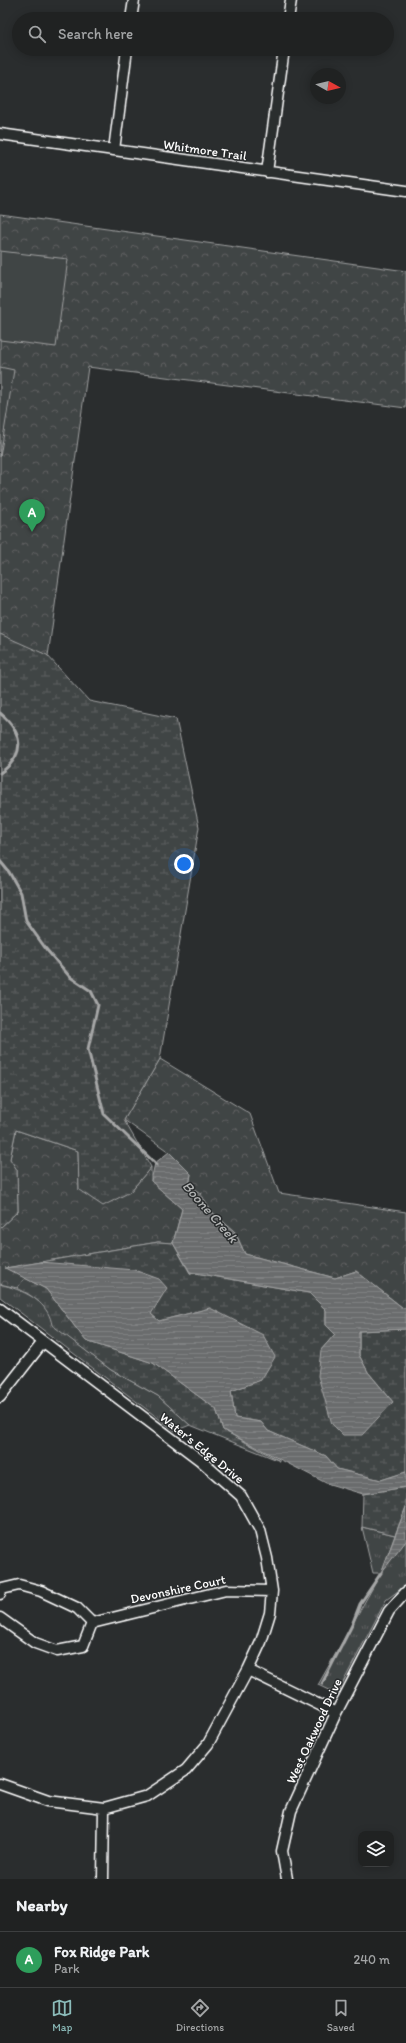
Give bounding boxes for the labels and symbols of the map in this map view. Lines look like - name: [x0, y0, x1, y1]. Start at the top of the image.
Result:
- north arrow: [310, 68, 346, 104]
- street label: Whitmore Trail: [162, 137, 248, 163]
- pin: A: [19, 499, 45, 532]
- your location: [174, 854, 194, 874]
- water label: Boone Creek: [179, 1178, 242, 1247]
- street label: Water’s Edge Drive: [157, 1409, 247, 1487]
- street label: Devonshire Court: [129, 1572, 227, 1606]
- street label: West Oakwood Drive: [283, 1676, 345, 1786]

